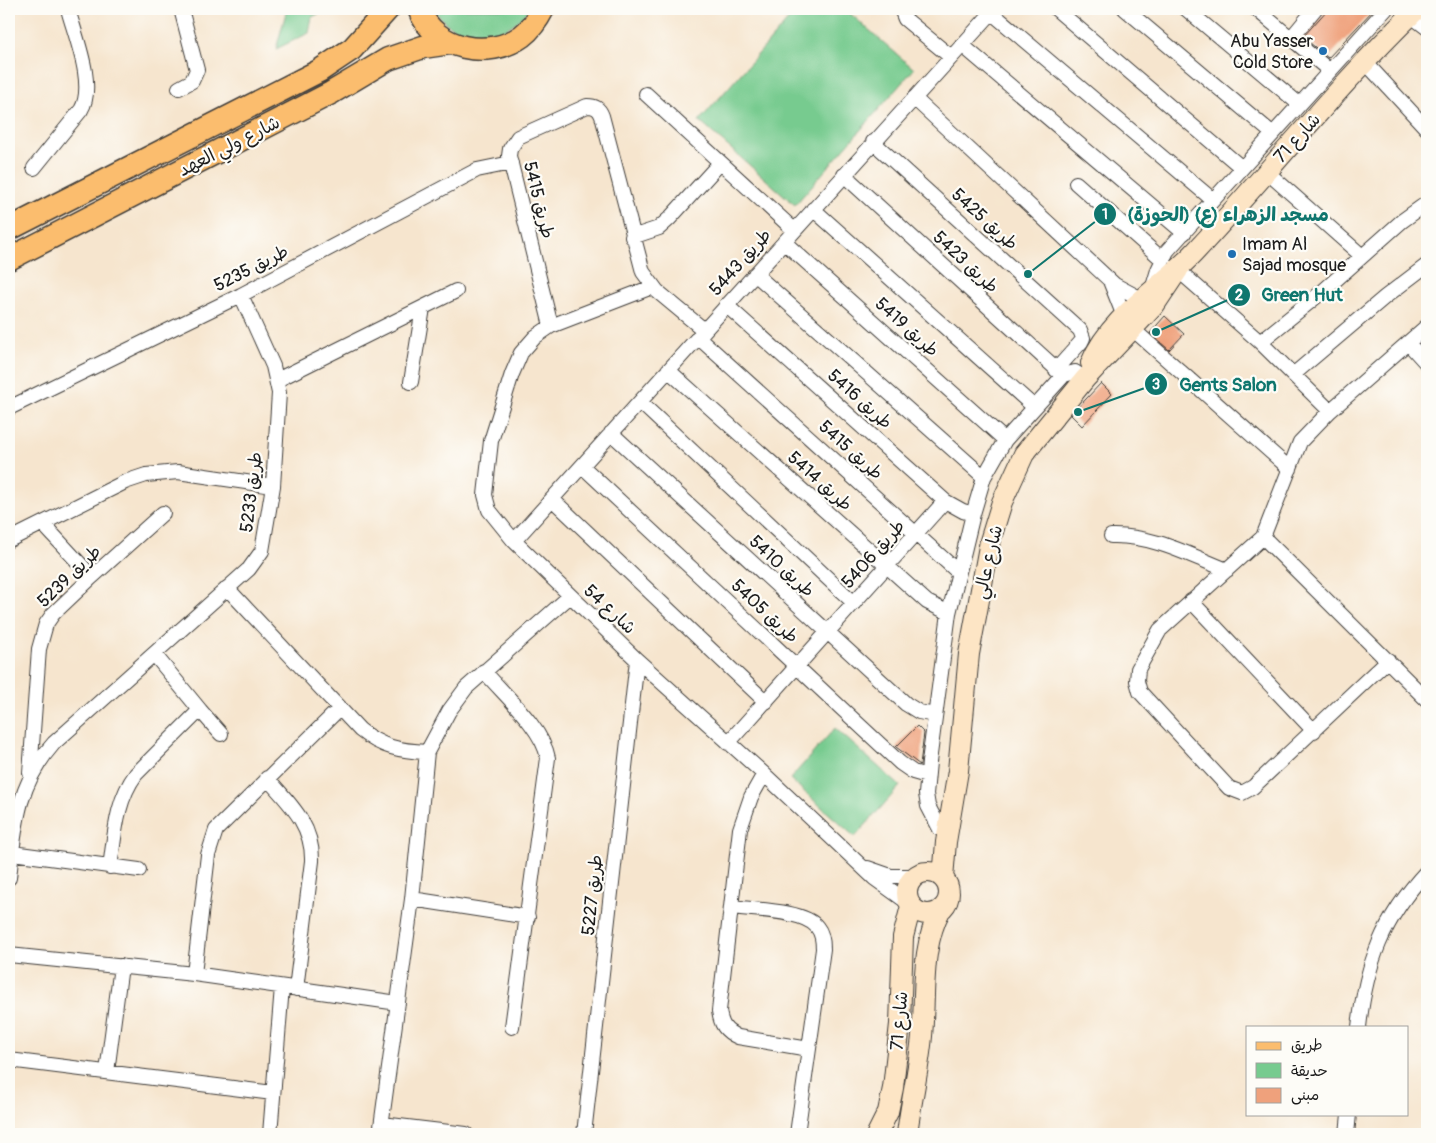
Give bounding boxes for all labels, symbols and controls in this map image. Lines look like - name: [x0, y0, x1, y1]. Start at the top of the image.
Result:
- place label: Abu Yasser Cold Store: [1230, 30, 1314, 74]
- marker: Abu Yasser Cold Store: [1317, 45, 1329, 57]
- street label: شارع 71: [1269, 109, 1326, 168]
- street label: شارع ولي العهد: [175, 111, 286, 185]
- street label: طريق 5415: [518, 159, 559, 241]
- street label: طريق 5425: [947, 183, 1023, 255]
- callout: مسجد الزهراء (ع) (الحوزة): [1093, 197, 1339, 231]
- text: مسجد الزهراء (ع) (الحوزة): [1127, 203, 1329, 228]
- text: 1: [1102, 205, 1108, 224]
- street label: طريق 5443: [704, 224, 776, 301]
- street label: طريق 5423: [928, 226, 1003, 299]
- place label: Imam Al Sajad mosque: [1242, 233, 1346, 277]
- street label: طريق 5235: [210, 240, 292, 297]
- marker: Imam Al Sajad mosque: [1226, 248, 1238, 260]
- callout: Green Hut: [1227, 278, 1353, 312]
- text: Green Hut: [1261, 283, 1344, 307]
- text: 2: [1235, 286, 1243, 305]
- street label: طريق 5419: [870, 293, 943, 362]
- street label: طريق 5416: [822, 364, 897, 434]
- callout: Gents Salon: [1144, 367, 1286, 401]
- text: Gents Salon: [1179, 373, 1277, 397]
- text: 3: [1152, 375, 1160, 394]
- street label: طريق 5415: [814, 415, 888, 485]
- street label: طريق 5414: [782, 446, 857, 516]
- street label: طريق 5233: [235, 450, 268, 534]
- street label: طريق 5406: [836, 515, 910, 593]
- street label: شارع عالي: [969, 523, 1012, 602]
- street label: طريق 5410: [744, 530, 819, 602]
- street label: طريق 5239: [32, 540, 106, 613]
- street label: طريق 5405: [726, 574, 803, 648]
- street label: شارع 54: [579, 579, 641, 639]
- street label: طريق 5227: [577, 854, 608, 937]
- street label: شارع 71: [885, 990, 914, 1052]
- legend: [1246, 1026, 1408, 1116]
- text: طريق: [1291, 1036, 1323, 1055]
- text: حديقة: [1291, 1062, 1328, 1081]
- text: مبنى: [1291, 1086, 1319, 1105]

